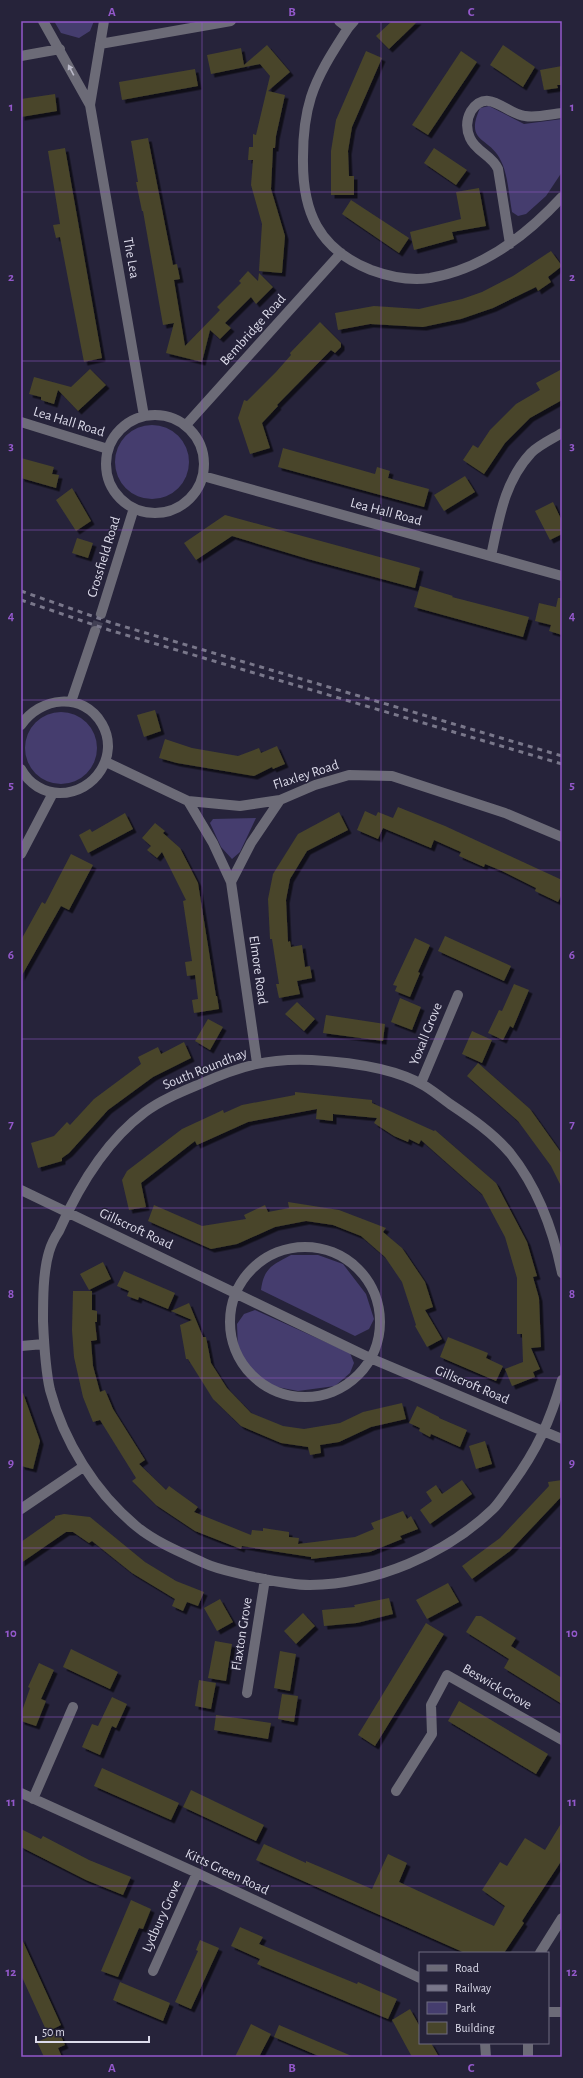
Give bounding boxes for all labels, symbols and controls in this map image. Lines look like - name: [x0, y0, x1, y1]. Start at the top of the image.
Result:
- text: A: [108, 6, 116, 19]
- text: B: [288, 6, 296, 19]
- text: C: [468, 6, 475, 19]
- one-way arrow: [68, 65, 75, 76]
- text: 1: [9, 101, 13, 114]
- text: 1: [570, 101, 574, 114]
- street label: The Lea: [121, 236, 142, 280]
- text: 2: [8, 271, 14, 284]
- text: 2: [569, 271, 575, 284]
- street label: Bembridge Road: [217, 292, 289, 368]
- street label: Lea Hall Road: [32, 405, 106, 439]
- text: 3: [8, 440, 14, 453]
- text: 3: [569, 440, 575, 453]
- street label: Lea Hall Road: [349, 496, 423, 528]
- street label: Crossfield Road: [85, 515, 123, 599]
- text: 4: [8, 610, 15, 623]
- text: 4: [569, 610, 576, 623]
- street label: Flaxley Road: [271, 758, 341, 792]
- text: 5: [8, 779, 14, 792]
- text: 5: [569, 779, 575, 792]
- street label: Elmore Road: [246, 935, 270, 1005]
- text: 6: [8, 949, 14, 962]
- text: 6: [569, 949, 575, 962]
- street label: Yoxall Grove: [407, 1001, 445, 1067]
- street label: South Roundhay: [161, 1046, 249, 1092]
- text: 7: [8, 1118, 14, 1131]
- text: 7: [569, 1118, 575, 1131]
- street label: Gillscroft Road: [97, 1206, 175, 1252]
- text: 8: [8, 1288, 14, 1301]
- text: 8: [569, 1288, 575, 1301]
- street label: Gillscroft Road: [433, 1363, 511, 1407]
- text: 9: [8, 1457, 14, 1470]
- text: 9: [569, 1457, 575, 1470]
- street label: Flaxton Grove: [229, 1596, 255, 1672]
- text: 10: [5, 1627, 17, 1640]
- text: 10: [566, 1627, 578, 1640]
- street label: Beswick Grove: [460, 1662, 534, 1712]
- text: 11: [6, 1796, 16, 1809]
- text: 11: [567, 1796, 577, 1809]
- street label: Kitts Green Road: [183, 1847, 271, 1897]
- street label: Lydbury Grove: [140, 1878, 184, 1954]
- legend: [419, 1952, 549, 2044]
- text: Road: [455, 1962, 479, 1974]
- text: 12: [6, 1966, 16, 1979]
- text: 12: [567, 1966, 577, 1979]
- text: Railway: [455, 1982, 491, 1995]
- text: Park: [455, 2002, 476, 2014]
- scale bar: [36, 2018, 149, 2044]
- text: Building: [455, 2022, 495, 2034]
- text: 50 m: [42, 2026, 65, 2038]
- text: A: [108, 2062, 116, 2075]
- text: B: [288, 2062, 296, 2075]
- text: C: [468, 2062, 475, 2075]

